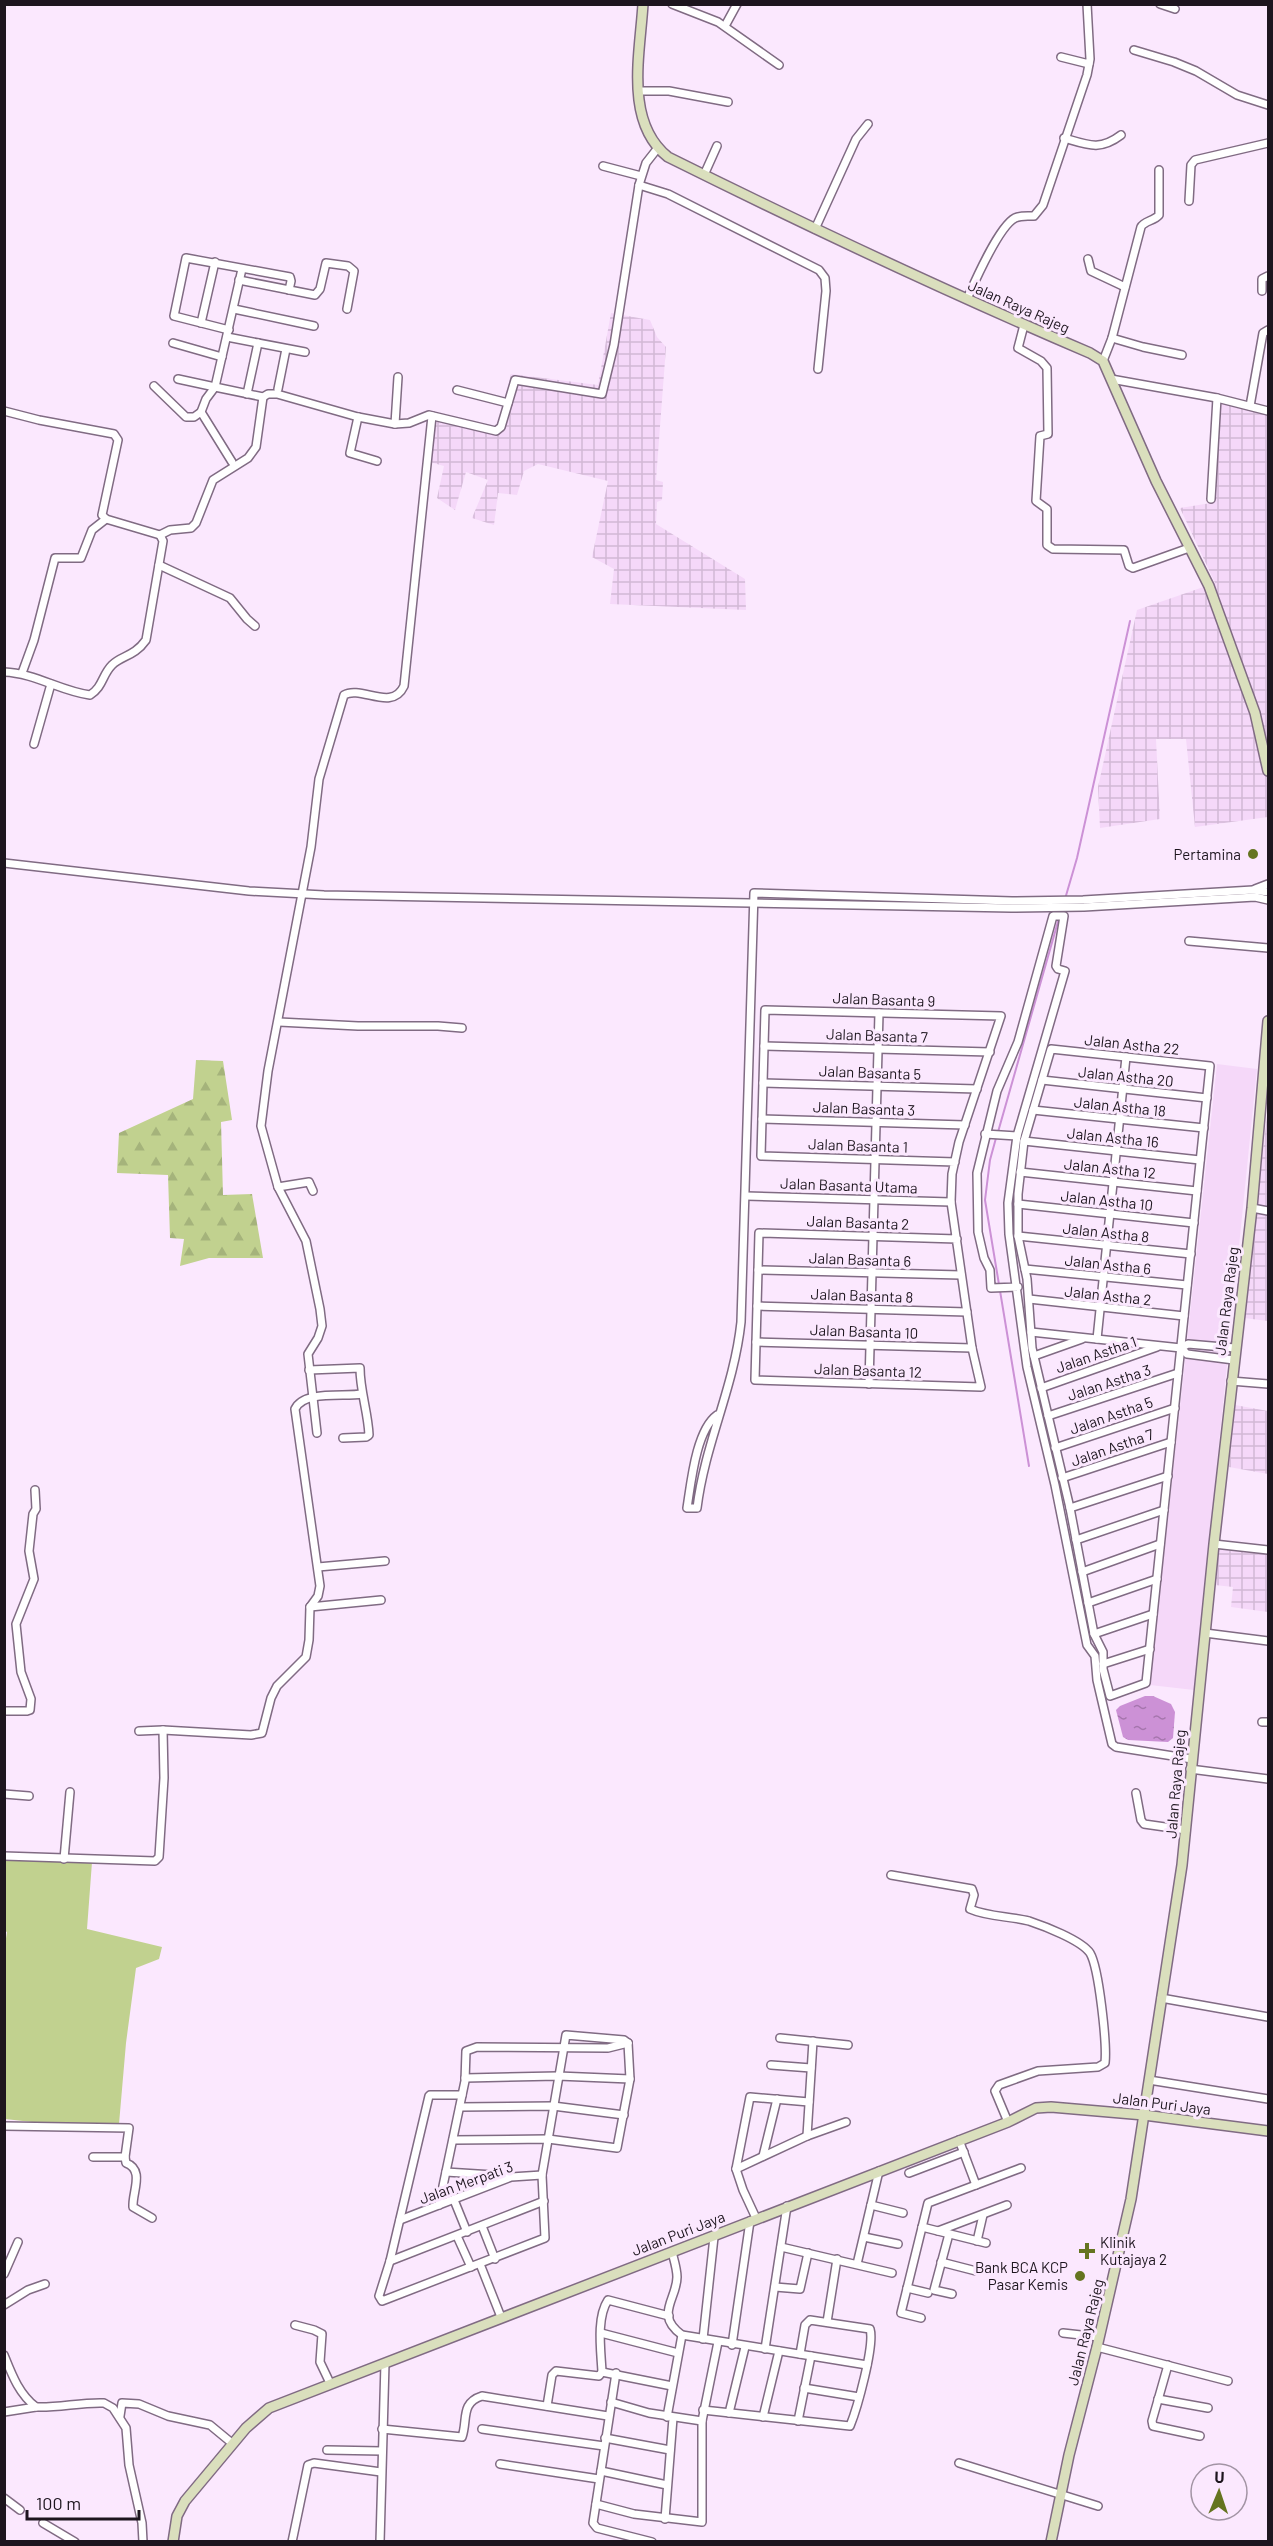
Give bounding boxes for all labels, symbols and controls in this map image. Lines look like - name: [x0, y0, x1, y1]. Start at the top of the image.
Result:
- street label: Jalan Raya Rajeg: [965, 276, 1073, 336]
- place label: Pertamina: [1174, 845, 1241, 863]
- marker: Pertamina: [1246, 847, 1260, 861]
- street label: Jalan Basanta 9: [833, 988, 935, 1010]
- street label: Jalan Basanta 7: [826, 1024, 928, 1046]
- street label: Jalan Astha 22: [1084, 1030, 1180, 1058]
- street label: Jalan Basanta 5: [819, 1061, 921, 1083]
- street label: Jalan Astha 20: [1078, 1062, 1174, 1090]
- street label: Jalan Astha 18: [1073, 1092, 1167, 1120]
- street label: Jalan Basanta 3: [813, 1097, 915, 1119]
- street label: Jalan Astha 16: [1066, 1123, 1160, 1151]
- street label: Jalan Basanta 1: [808, 1134, 908, 1156]
- street label: Jalan Astha 12: [1063, 1154, 1157, 1182]
- street label: Jalan Basanta Utama: [780, 1174, 918, 1196]
- street label: Jalan Astha 10: [1060, 1186, 1154, 1214]
- street label: Jalan Basanta 2: [806, 1211, 910, 1233]
- street label: Jalan Astha 8: [1062, 1219, 1150, 1245]
- street label: Jalan Raya Rajeg: [1210, 1246, 1242, 1356]
- street label: Jalan Basanta 6: [809, 1248, 911, 1270]
- street label: Jalan Astha 6: [1064, 1251, 1152, 1277]
- street label: Jalan Astha 2: [1064, 1281, 1152, 1309]
- street label: Jalan Basanta 8: [811, 1284, 913, 1306]
- street label: Jalan Basanta 10: [810, 1320, 918, 1342]
- street label: Jalan Astha 1: [1053, 1332, 1139, 1376]
- street label: Jalan Basanta 12: [814, 1359, 922, 1381]
- street label: Jalan Astha 3: [1065, 1360, 1153, 1404]
- street label: Jalan Astha 5: [1067, 1392, 1155, 1438]
- street label: Jalan Astha 7: [1068, 1424, 1156, 1470]
- street label: Jalan Raya Rajeg: [1161, 1729, 1189, 1839]
- street label: Jalan Puri Jaya: [1112, 2088, 1212, 2118]
- street label: Jalan Merpati 3: [417, 2157, 515, 2207]
- street label: Jalan Puri Jaya: [629, 2207, 727, 2259]
- place label: Klinik Kutajaya 2: [1100, 2233, 1167, 2268]
- marker: Klinik Kutajaya 2: [1078, 2242, 1096, 2260]
- place label: Bank BCA KCP Pasar Kemis: [975, 2258, 1068, 2293]
- marker: Bank BCA KCP Pasar Kemis: [1073, 2269, 1087, 2283]
- street label: Jalan Raya Rajeg: [1063, 2277, 1107, 2387]
- north arrow: [1189, 2462, 1249, 2522]
- text: U: [1214, 2467, 1225, 2486]
- scale bar: [27, 2483, 140, 2521]
- text: 100 m: [36, 2492, 81, 2514]

